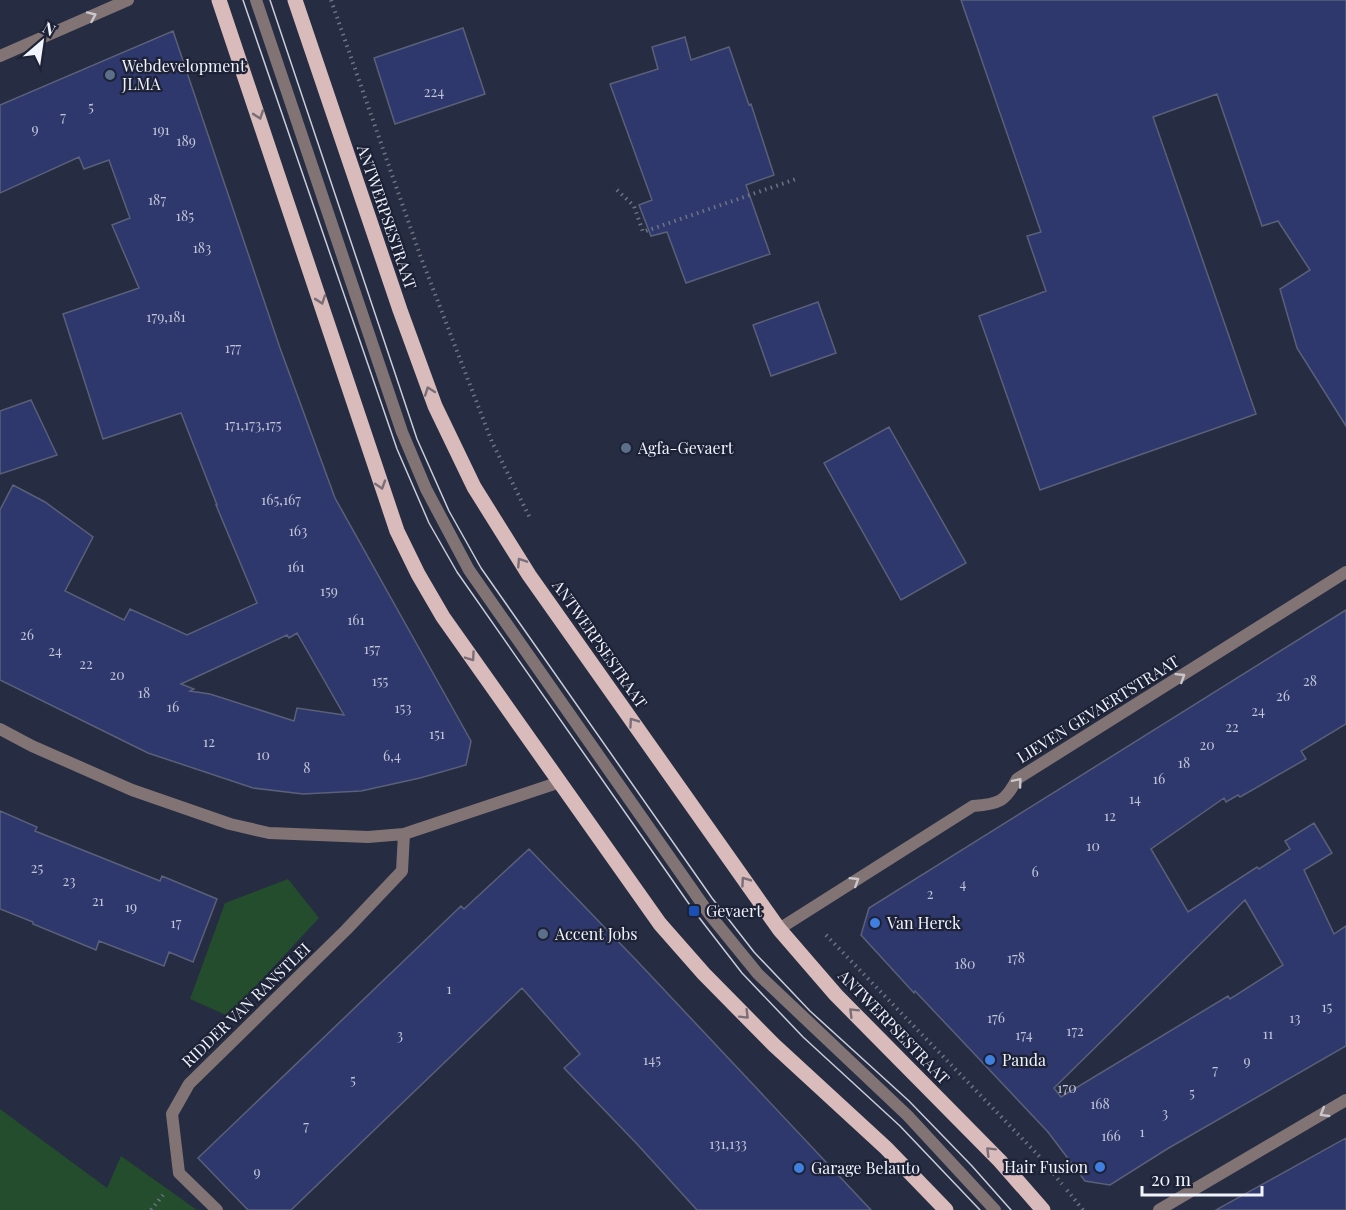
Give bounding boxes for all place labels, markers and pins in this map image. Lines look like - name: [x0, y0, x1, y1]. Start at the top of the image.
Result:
- place label: Webdevelopment JLMA: [121, 55, 246, 94]
- marker: Webdevelopment JLMA: [103, 68, 117, 82]
- place label: Agfa-Gevaert: [637, 437, 734, 458]
- marker: Agfa-Gevaert: [619, 441, 633, 455]
- place label: Gevaert: [706, 900, 762, 921]
- marker: Gevaert: [687, 904, 701, 918]
- place label: Van Herck: [886, 912, 961, 933]
- marker: Van Herck: [868, 916, 882, 930]
- place label: Accent Jobs: [554, 923, 638, 944]
- marker: Accent Jobs: [536, 927, 550, 941]
- place label: Panda: [1002, 1049, 1046, 1070]
- marker: Panda: [983, 1053, 997, 1067]
- place label: Hair Fusion: [1004, 1156, 1088, 1177]
- place label: Garage Belauto: [811, 1157, 920, 1178]
- marker: Hair Fusion: [1093, 1160, 1107, 1174]
- marker: Garage Belauto: [792, 1161, 806, 1175]

